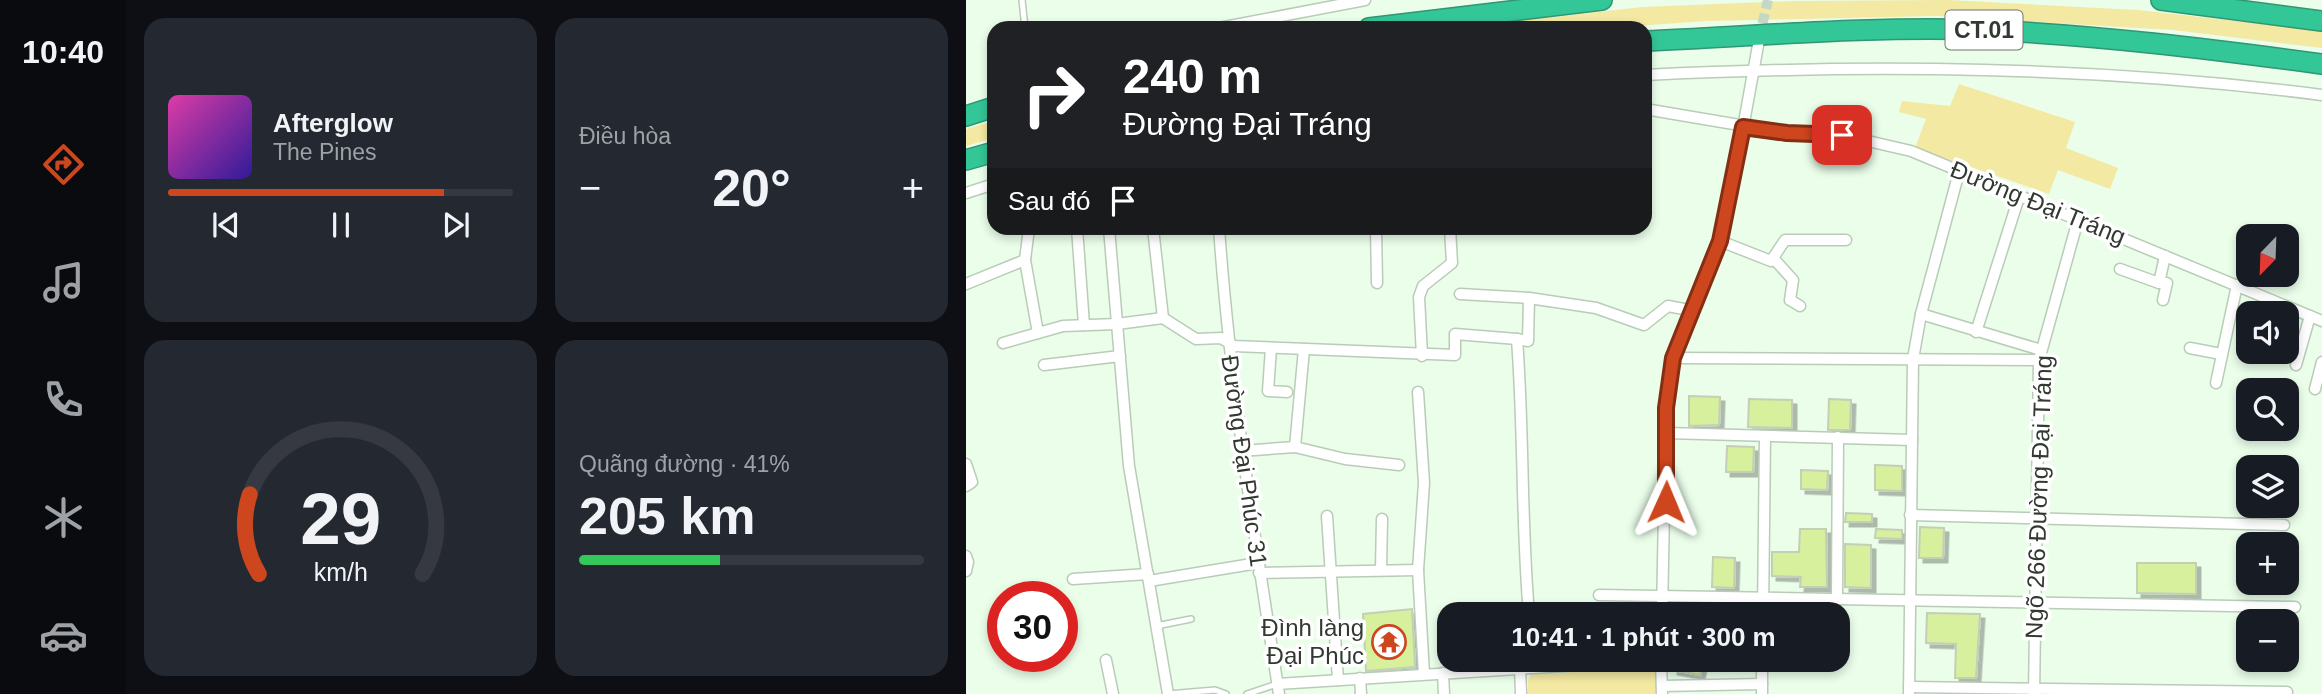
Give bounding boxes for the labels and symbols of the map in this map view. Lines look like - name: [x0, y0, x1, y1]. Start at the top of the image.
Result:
- road number: CT.01: [1945, 10, 2022, 50]
- pin: [1812, 105, 1872, 165]
- street label: Đường Đại Tráng: [1947, 155, 2130, 250]
- north arrow: [2236, 224, 2300, 287]
- street label: Đường Đại Phúc 31: [1216, 353, 1273, 568]
- street label: Ngõ 266 Đường Đại Tráng: [2020, 355, 2057, 639]
- position arrow: [1629, 465, 1703, 539]
- speed limit sign: 30: [987, 581, 1078, 672]
- place label: Đình làng Đại Phúc: [1261, 614, 1364, 669]
- temple icon: Đình làng Đại Phúc: [1370, 623, 1408, 661]

